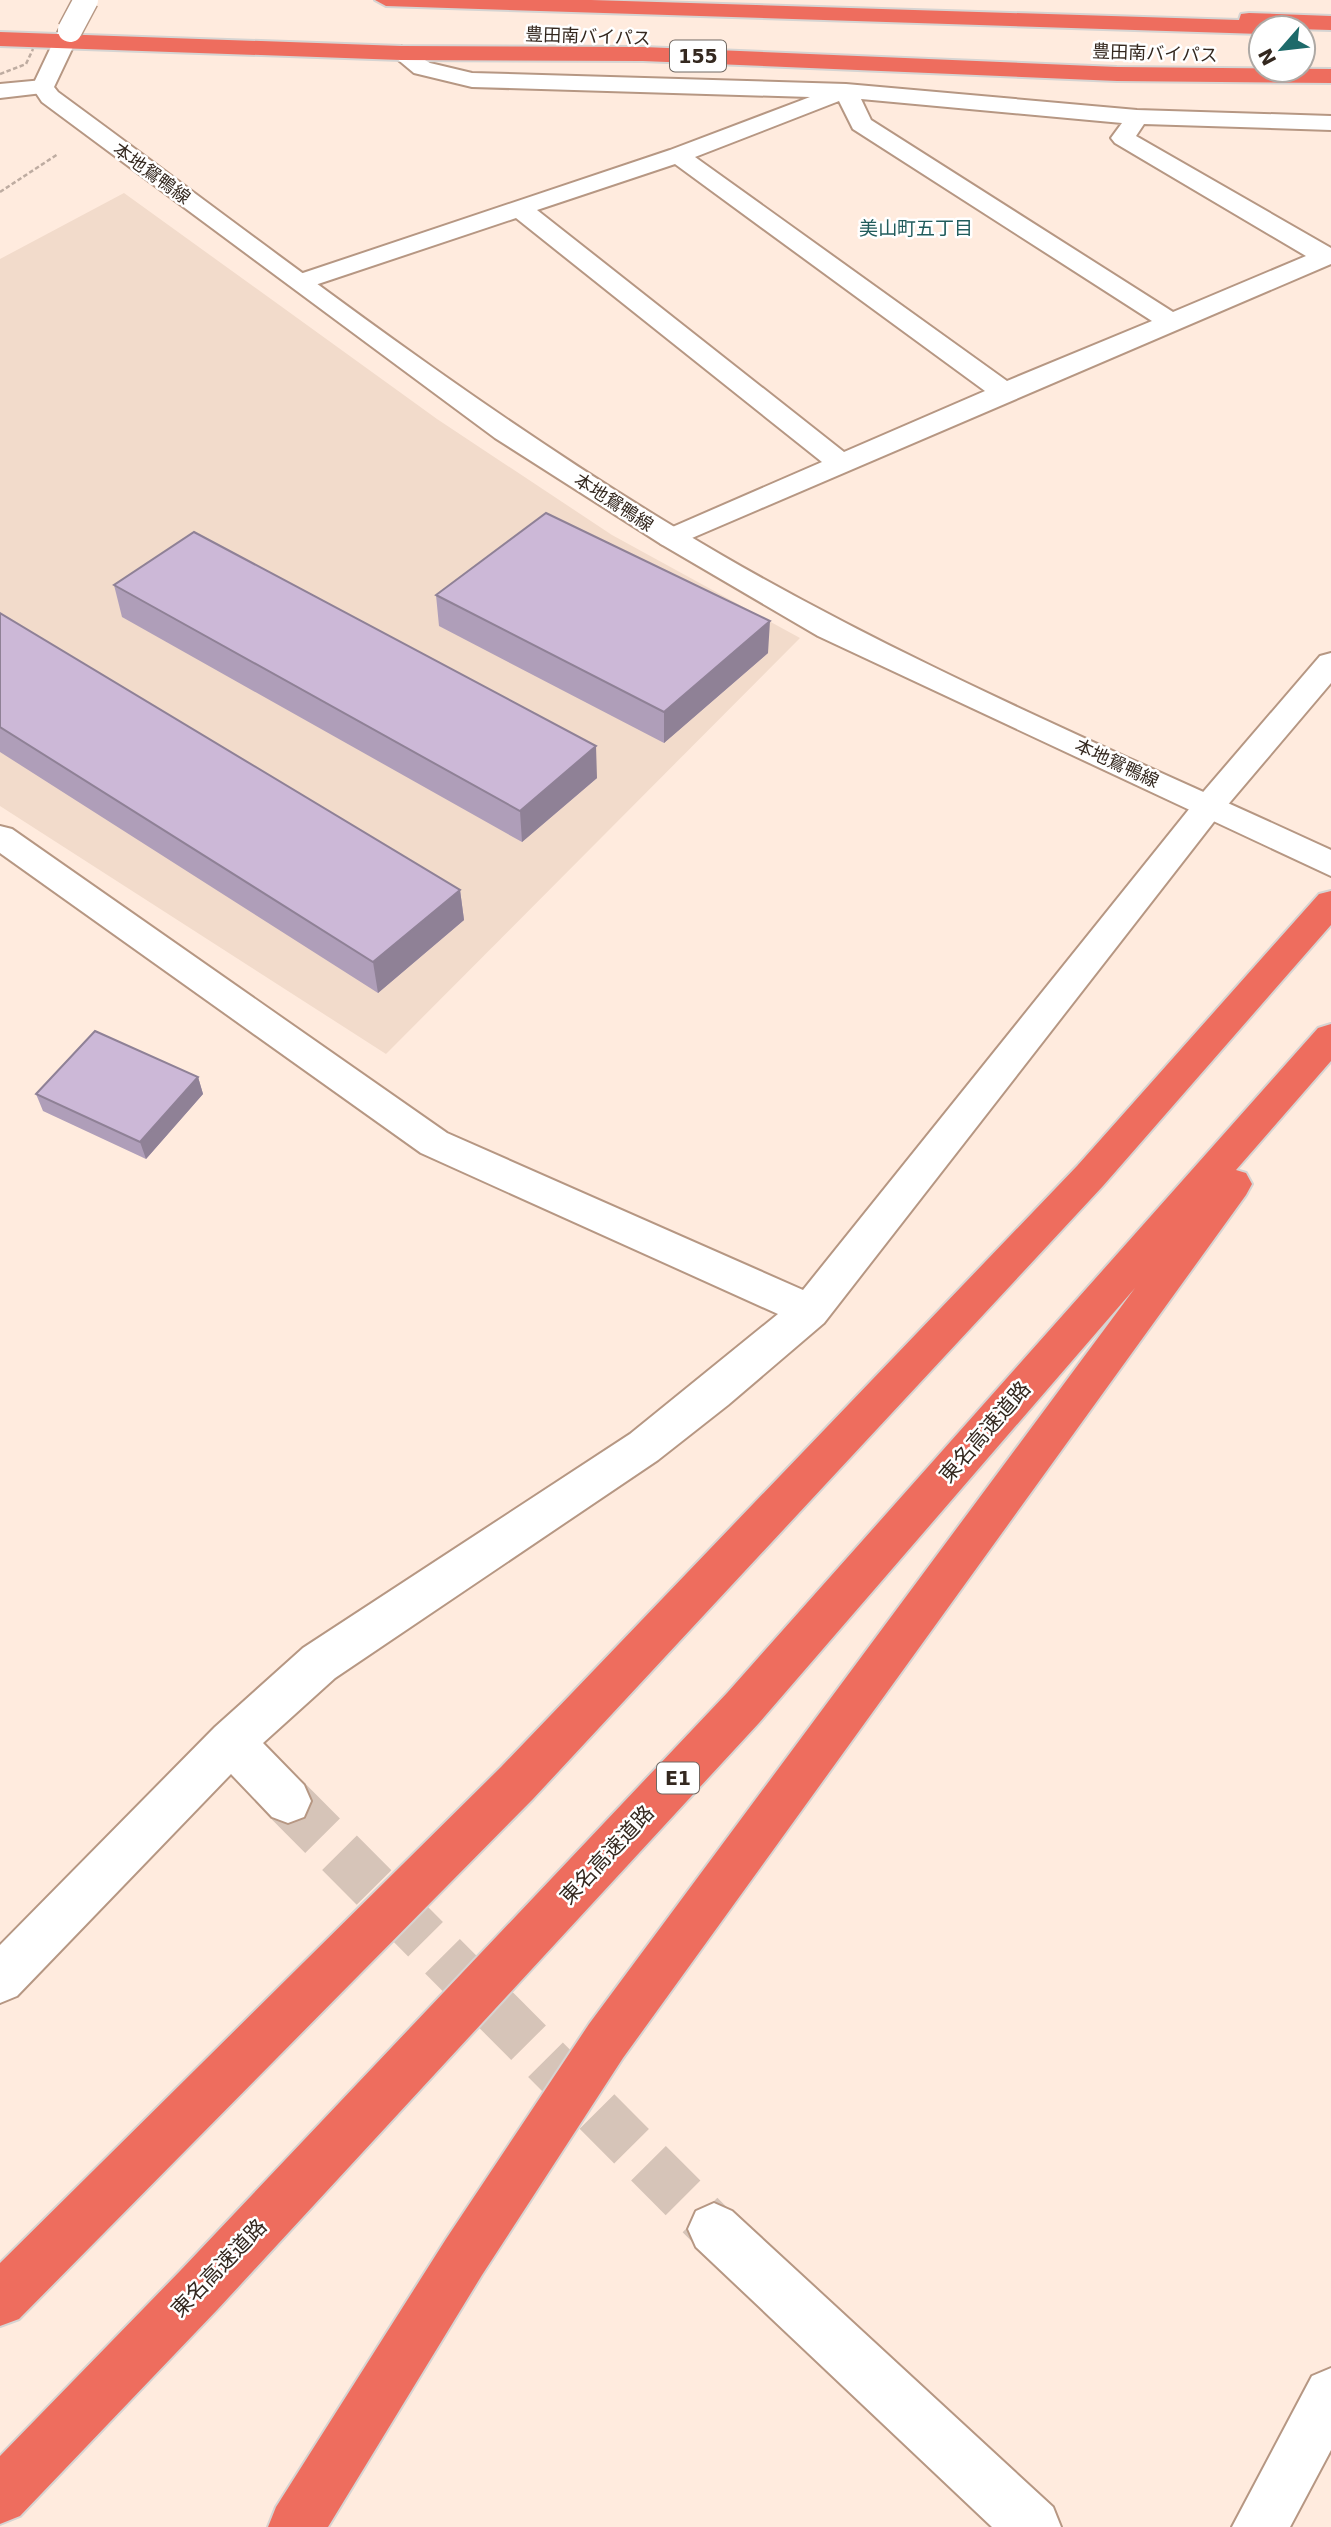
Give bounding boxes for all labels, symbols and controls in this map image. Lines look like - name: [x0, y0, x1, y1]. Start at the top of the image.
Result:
- north arrow: [1247, 14, 1317, 84]
- street label: 豊田南バイパス: [525, 23, 651, 49]
- road number: 155: [670, 40, 726, 72]
- street label: 豊田南バイパス: [1092, 40, 1218, 66]
- text: N: [1254, 45, 1280, 69]
- street label: 本地鴛鴨線: [109, 138, 195, 208]
- district label: 美山町五丁目: [859, 217, 973, 239]
- street label: 本地鴛鴨線: [571, 469, 657, 535]
- street label: 本地鴛鴨線: [1072, 734, 1162, 792]
- street label: 東名高速道路: [935, 1377, 1035, 1487]
- road number: E1: [657, 1762, 699, 1794]
- street label: 東名高速道路: [555, 1801, 659, 1909]
- street label: 東名高速道路: [167, 2214, 271, 2322]

